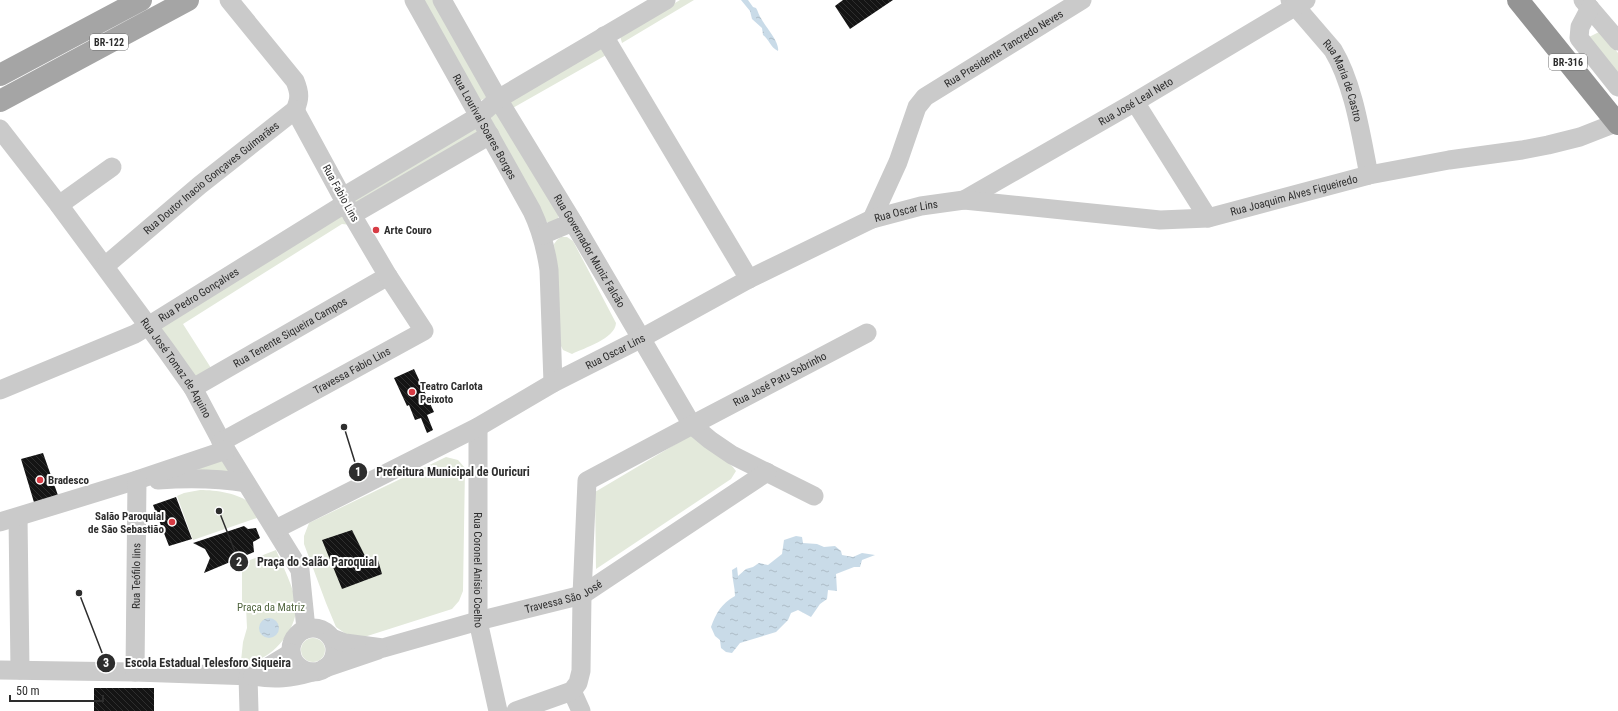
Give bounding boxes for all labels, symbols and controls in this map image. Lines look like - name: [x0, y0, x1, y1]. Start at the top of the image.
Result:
- street label: Rua Presidente Tancredo Neves: [942, 7, 1066, 90]
- road number: BR-122: [90, 34, 128, 50]
- street label: Rua Maria de Castro: [1320, 37, 1364, 123]
- road number: BR-316: [1549, 54, 1587, 70]
- street label: Rua Lourival Soares Borges: [450, 72, 519, 182]
- street label: Rua José Leal Neto: [1096, 75, 1176, 128]
- street label: Rua Doutor Inacio Gonçaves Guimarães: [141, 119, 282, 237]
- street label: Rua Fabio Lins: [320, 162, 362, 224]
- street label: Rua Joaquim Alves Figueiredo: [1229, 172, 1359, 219]
- street label: Rua Governador Muniz Falcão: [551, 192, 628, 310]
- street label: Rua Oscar Lins: [873, 198, 939, 225]
- place label: Arte Couro: [384, 224, 432, 237]
- marker: Arte Couro: [371, 225, 381, 235]
- street label: Rua Pedro Gonçalves: [156, 265, 241, 325]
- street label: Rua Tenente Siqueira Campos: [231, 295, 350, 371]
- street label: Rua José Tomaz de Aquino: [138, 316, 214, 421]
- street label: Rua Oscar Lins: [584, 331, 648, 372]
- street label: Travessa Fabio Lins: [311, 345, 393, 397]
- street label: Rua José Patu Sobrinho: [731, 349, 829, 409]
- place label: Teatro Carlota Peixoto: [420, 380, 483, 406]
- marker: Teatro Carlota Peixoto: [407, 387, 417, 397]
- callout: Prefeitura Municipal de Ouricuri: [348, 460, 537, 484]
- text: 1: [355, 465, 361, 479]
- text: Prefeitura Municipal de Ouricuri: [376, 465, 530, 479]
- place label: Bradesco: [48, 474, 90, 487]
- marker: Bradesco: [35, 475, 45, 485]
- place label: Salão Paroquial de São Sebastião: [88, 510, 165, 536]
- street label: Rua Coronel Anísio Coelho: [471, 512, 485, 629]
- marker: Salão Paroquial de São Sebastião: [167, 517, 177, 527]
- street label: Rua Teófilo lins: [130, 543, 143, 609]
- callout: Praça do Salão Paroquial: [229, 550, 385, 574]
- text: 2: [236, 555, 242, 569]
- text: Praça do Salão Paroquial: [257, 555, 377, 569]
- street label: Travessa São José: [523, 578, 605, 616]
- park label: Praça da Matriz: [237, 601, 305, 614]
- callout: Escola Estadual Telesforo Siqueira: [96, 651, 299, 675]
- text: 3: [103, 656, 109, 670]
- text: Escola Estadual Telesforo Siqueira: [125, 656, 291, 670]
- scale bar: [10, 677, 103, 703]
- text: 50 m: [16, 684, 40, 698]

